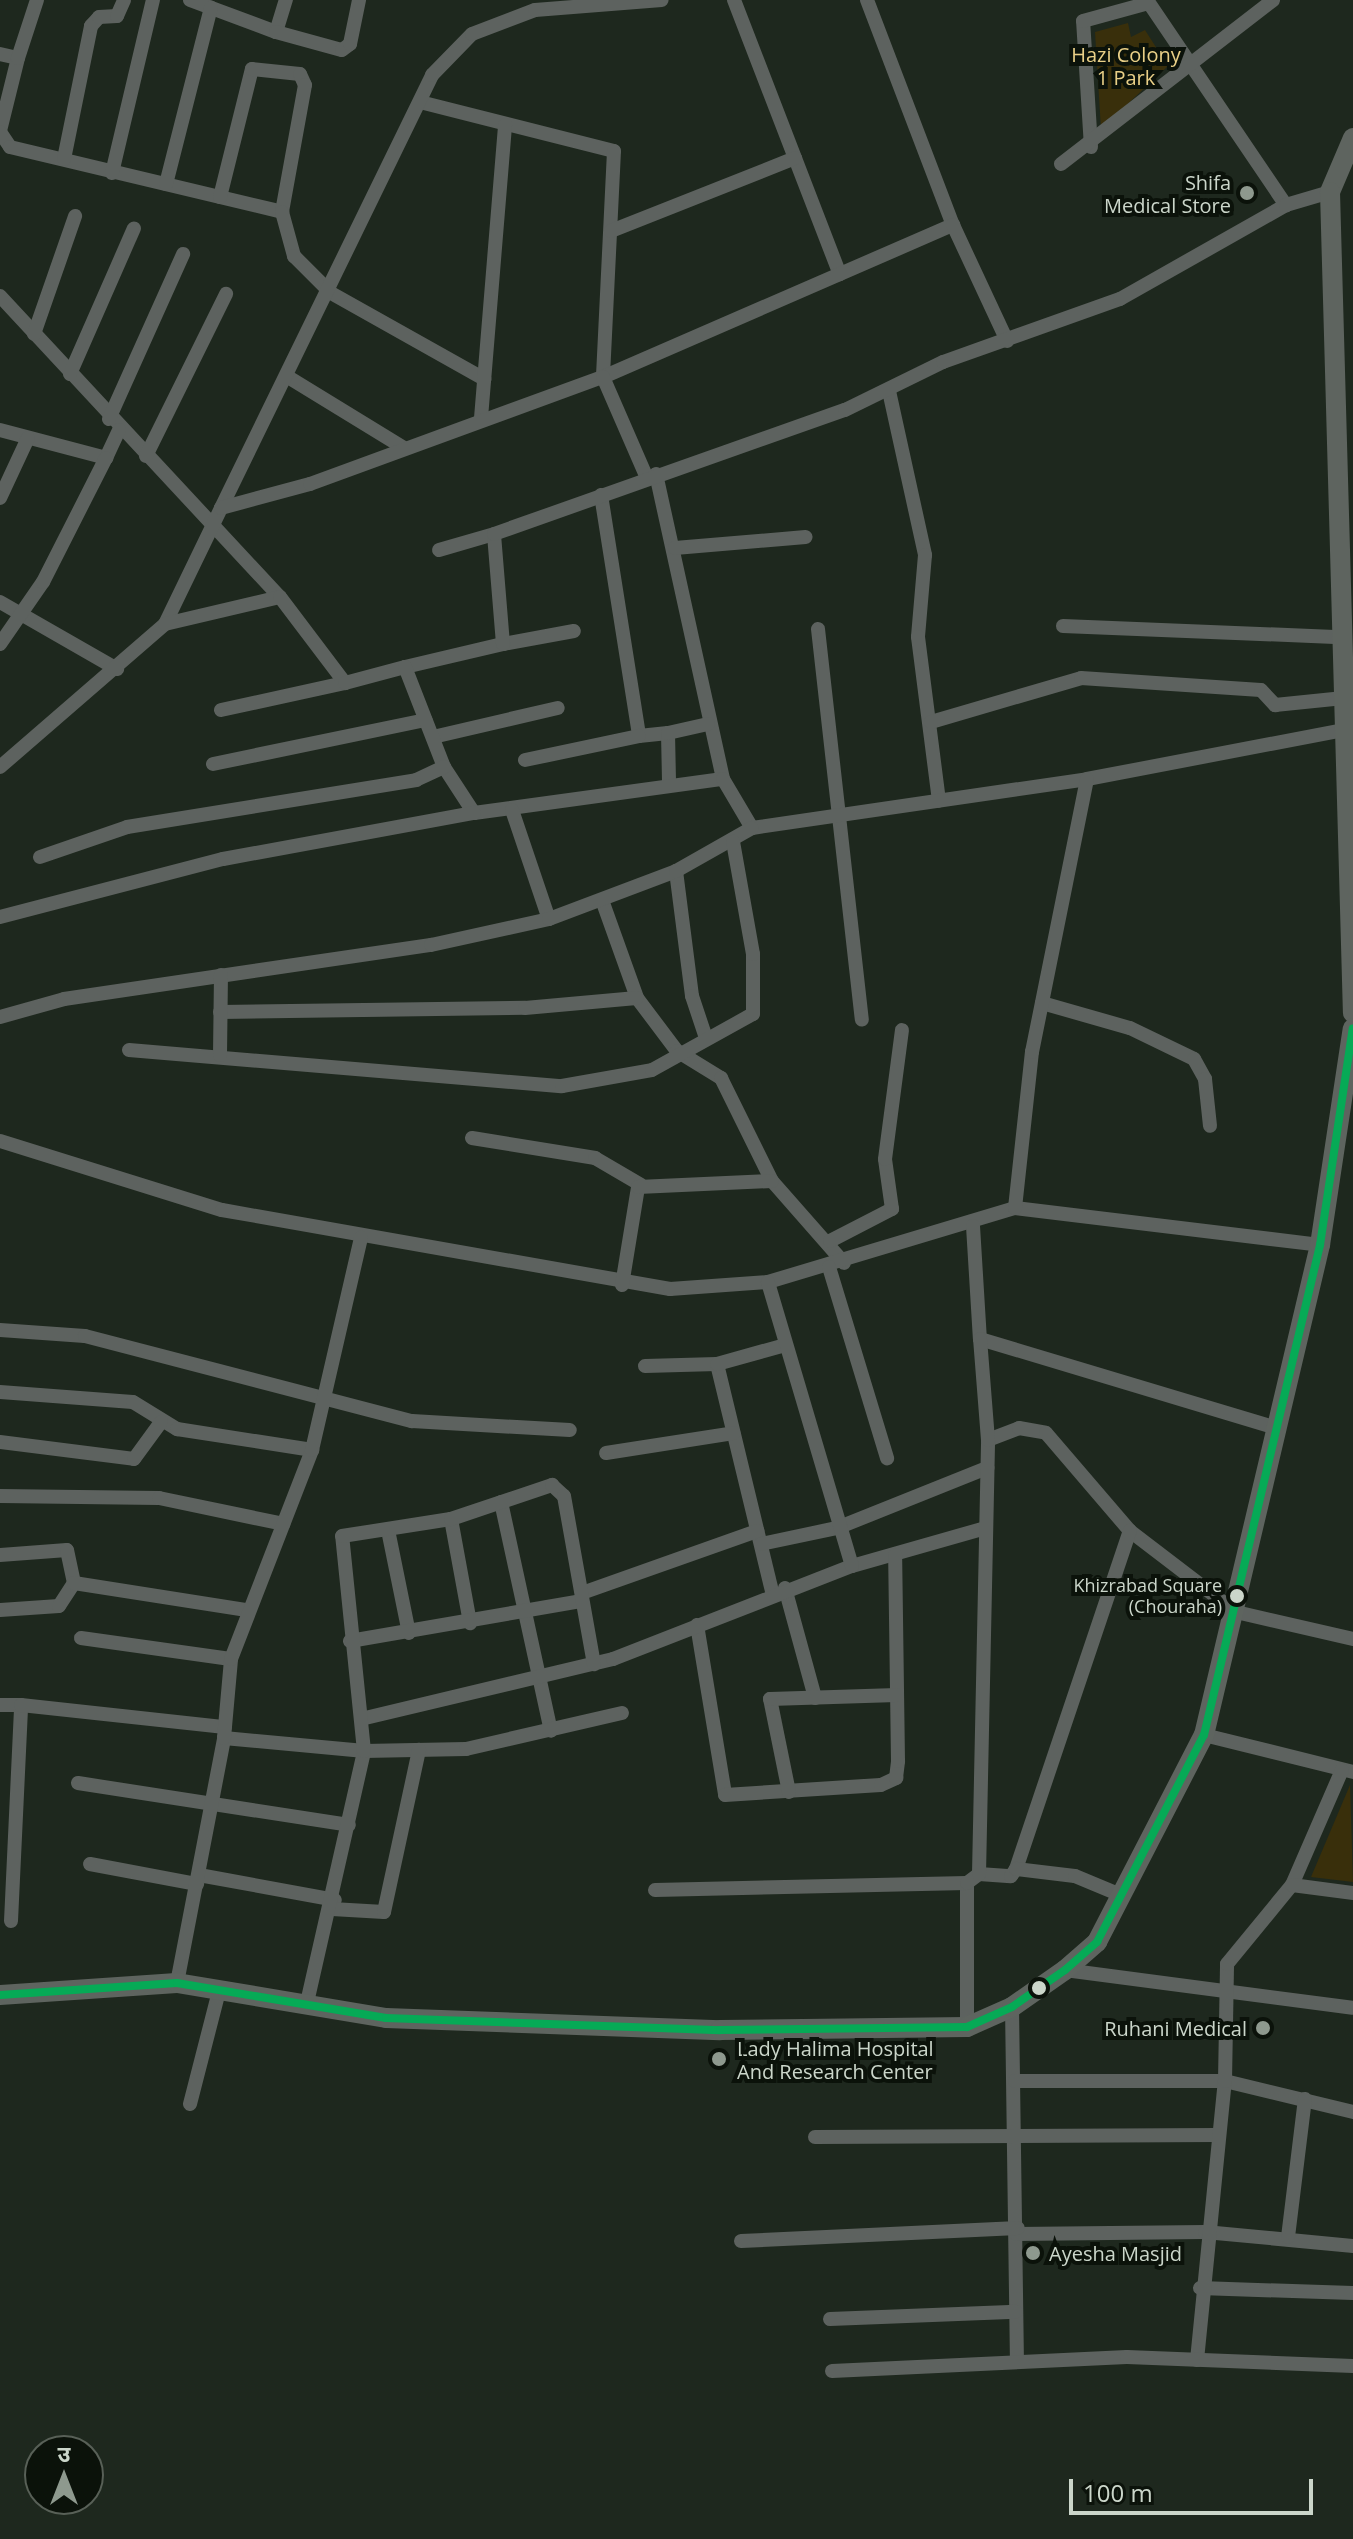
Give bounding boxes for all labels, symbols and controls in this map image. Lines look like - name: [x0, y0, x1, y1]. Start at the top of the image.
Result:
- park label: Hazi Colony 1 Park: [1071, 42, 1181, 89]
- place label: Shifa Medical Store: [1104, 170, 1231, 217]
- marker: Shifa Medical Store: [1238, 184, 1256, 202]
- place label: Khizrabad Square (Chouraha): [1074, 1575, 1222, 1618]
- marker: Khizrabad Square (Chouraha): [1229, 1588, 1245, 1604]
- unlabelled marker: [1031, 1980, 1047, 1996]
- place label: Ruhani Medical: [1104, 2016, 1247, 2040]
- marker: Ruhani Medical: [1254, 2019, 1272, 2037]
- place label: Lady Halima Hospital And Research Center: [737, 2036, 934, 2083]
- marker: Lady Halima Hospital And Research Center: [708, 2048, 730, 2070]
- place label: Ayesha Masjid: [1049, 2241, 1182, 2265]
- marker: Ayesha Masjid: [1024, 2244, 1042, 2262]
- north arrow: [24, 2435, 104, 2515]
- text: उ: [58, 2438, 70, 2468]
- scale bar: [1073, 2463, 1317, 2513]
- text: 100 m: [1083, 2476, 1153, 2509]

